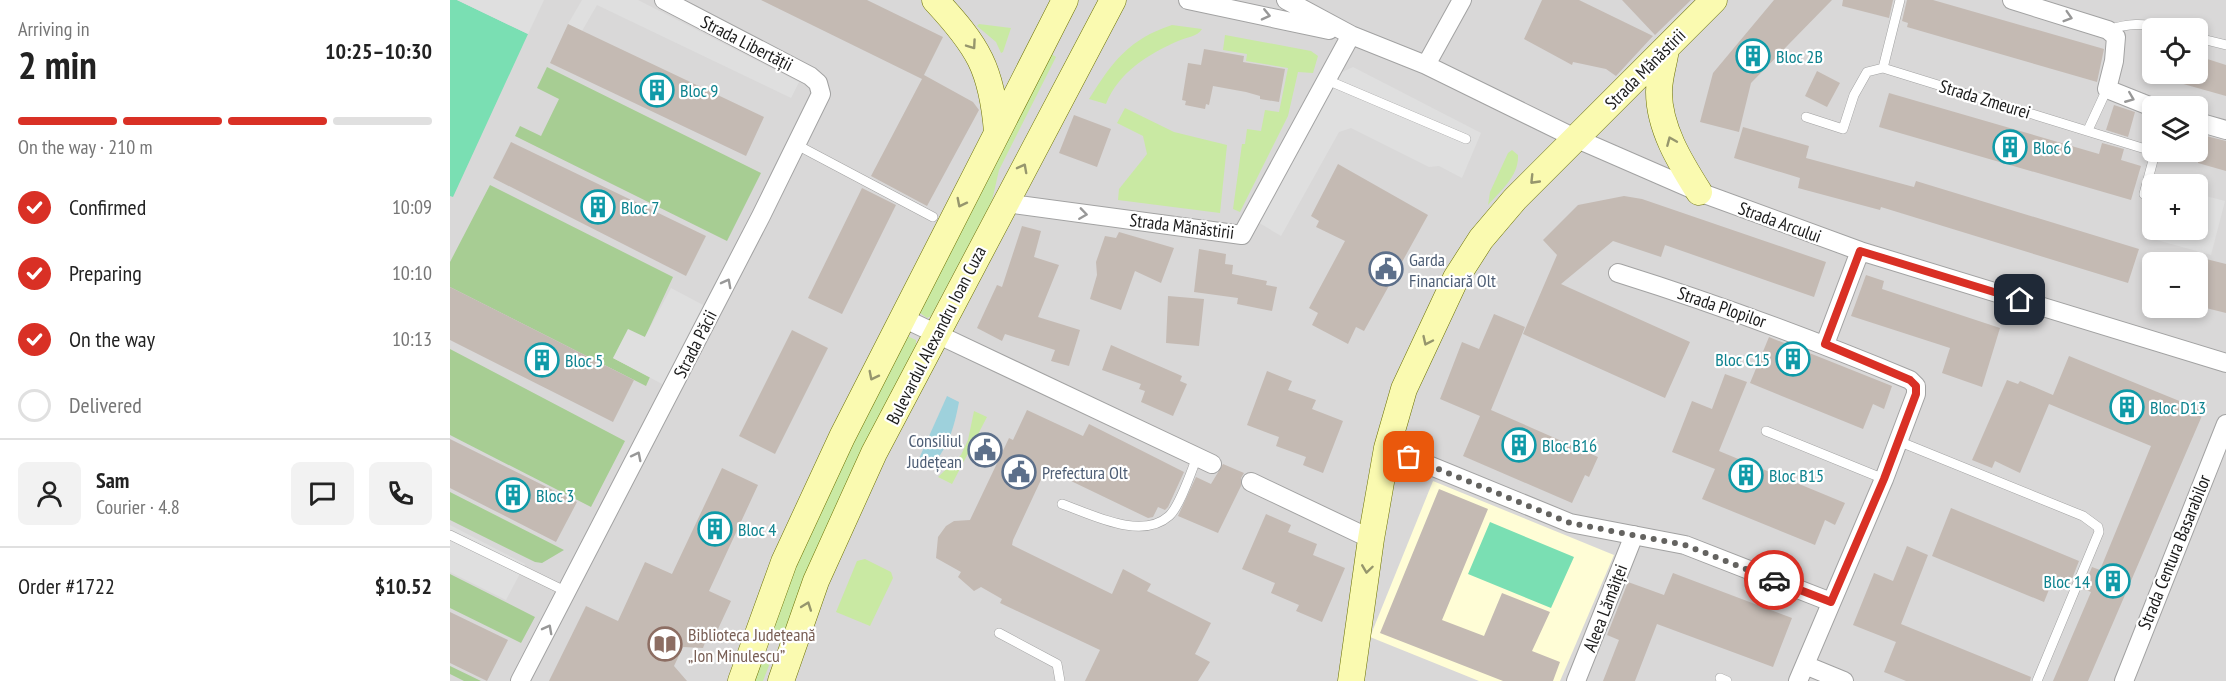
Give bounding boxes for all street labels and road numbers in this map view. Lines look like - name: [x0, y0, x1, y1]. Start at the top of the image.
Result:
- street label: Strada Libertății: [697, 10, 797, 76]
- street label: Strada Mănăstirii: [1600, 24, 1690, 114]
- street label: Strada Zmeurei: [1937, 74, 2033, 124]
- street label: Strada Arcului: [1735, 196, 1825, 248]
- street label: Strada Mănăstirii: [1128, 208, 1236, 244]
- street label: Bulevardul Alexandru Ioan Cuza: [881, 242, 991, 428]
- street label: Strada Plopilor: [1675, 281, 1769, 333]
- street label: Strada Păcii: [668, 306, 722, 382]
- street label: Strada Centura Basarabilor: [2132, 471, 2216, 633]
- street label: Aleea Lămâiței: [1578, 561, 1632, 655]

